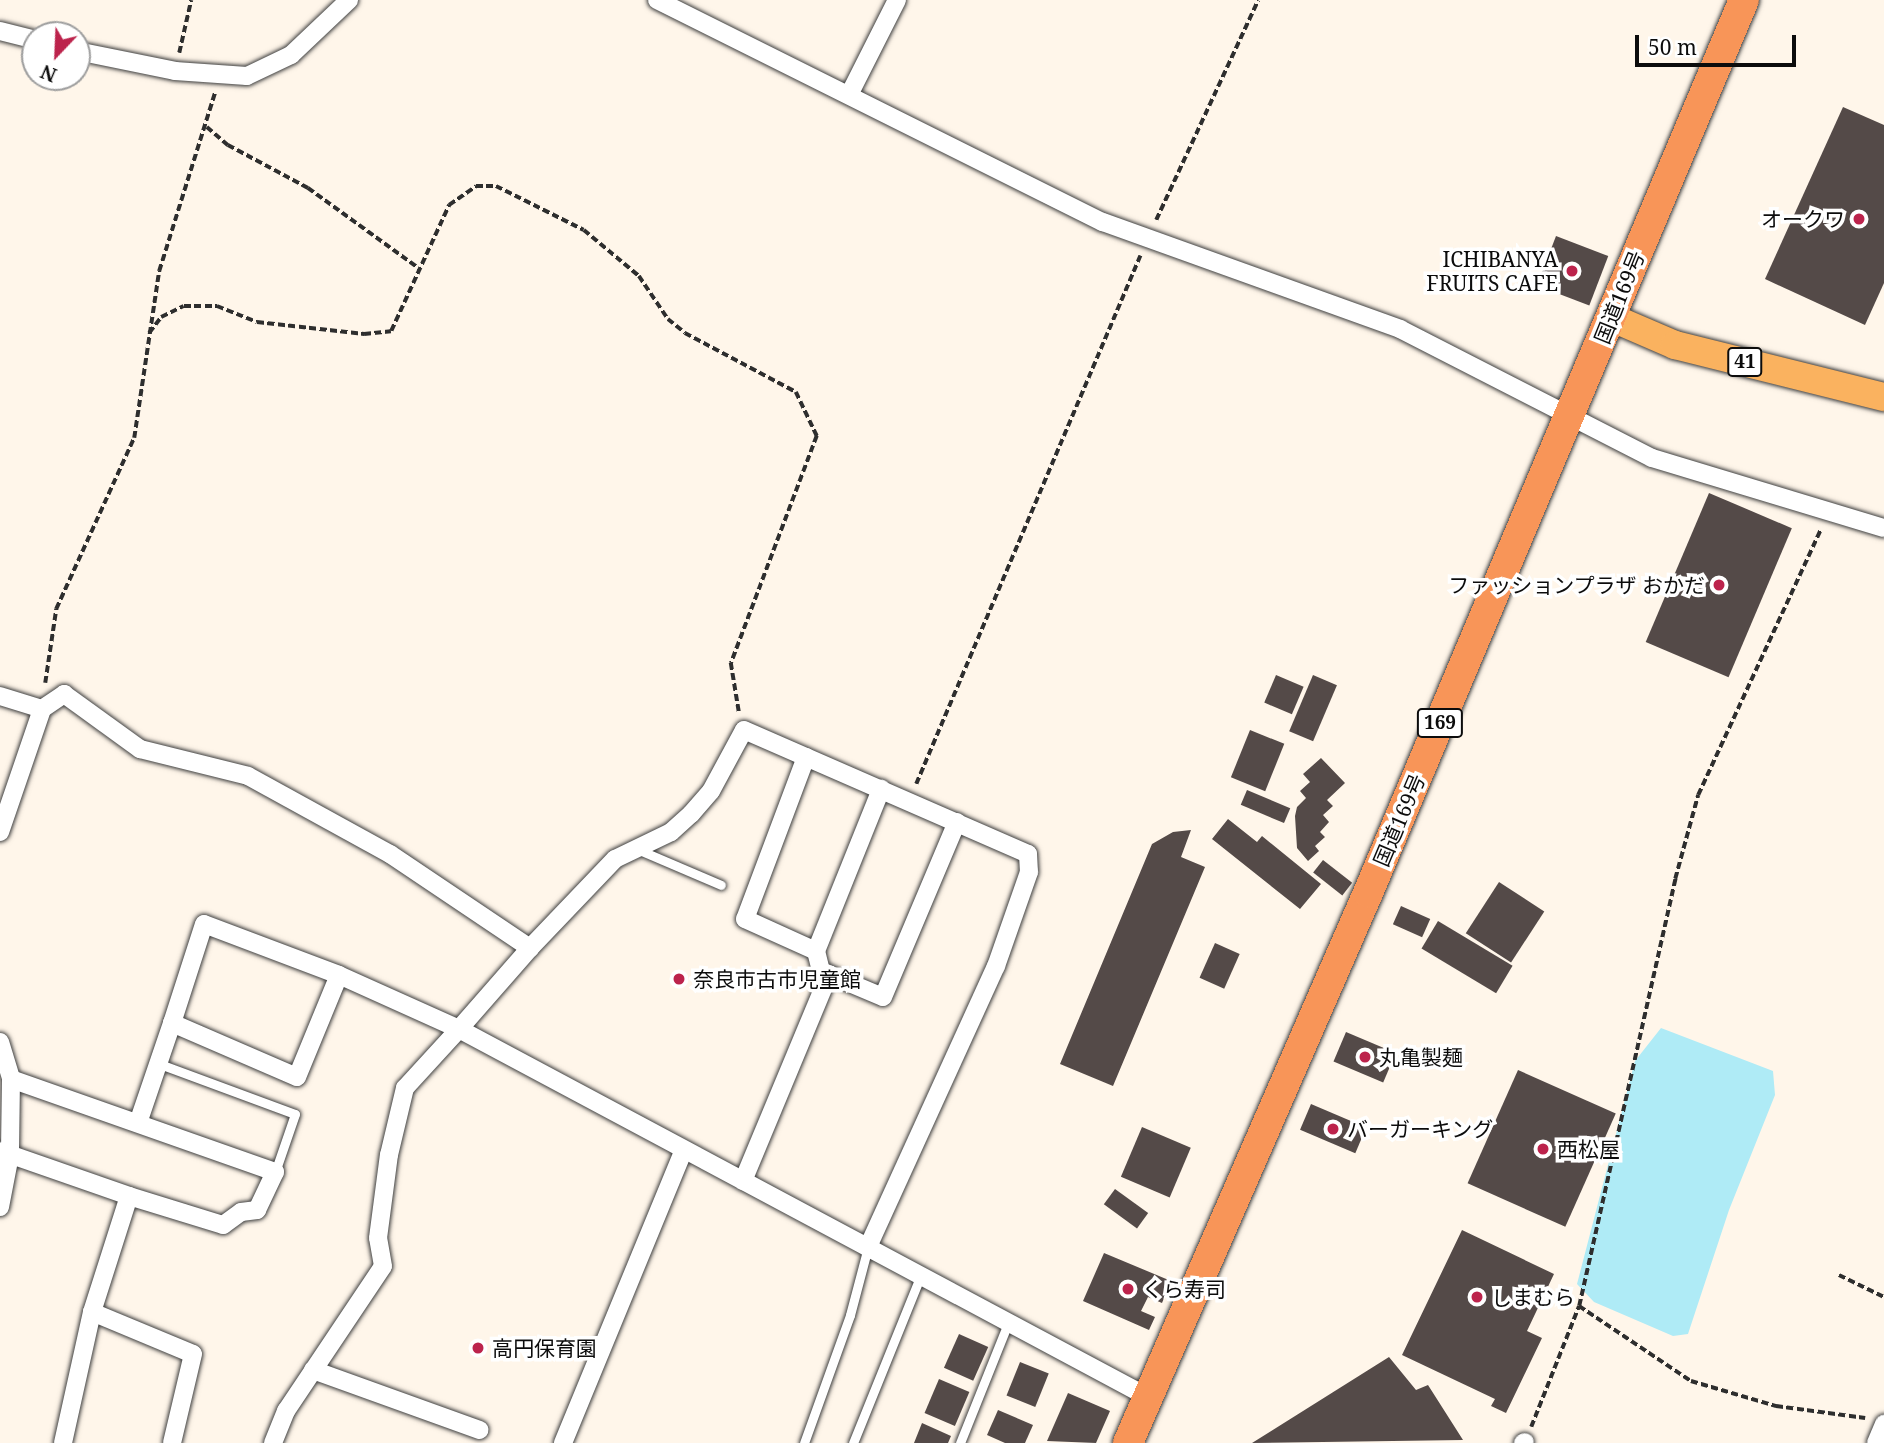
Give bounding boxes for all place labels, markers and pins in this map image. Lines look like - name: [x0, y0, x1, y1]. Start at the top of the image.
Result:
- place label: オークワ: [1761, 206, 1845, 232]
- marker: オークワ: [1851, 211, 1867, 227]
- place label: ICHIBANYA FRUITS CAFE: [1426, 246, 1558, 296]
- marker: ICHIBANYA FRUITS CAFE: [1564, 263, 1580, 279]
- place label: ファッションプラザ おかだ: [1448, 572, 1705, 598]
- marker: ファッションプラザ おかだ: [1711, 577, 1727, 593]
- place label: 奈良市古市児童館: [693, 966, 861, 992]
- marker: 奈良市古市児童館: [671, 971, 687, 987]
- place label: 丸亀製麺: [1379, 1044, 1463, 1070]
- marker: 丸亀製麺: [1357, 1049, 1373, 1065]
- place label: バーガーキング: [1347, 1116, 1494, 1142]
- marker: バーガーキング: [1325, 1121, 1341, 1137]
- place label: 西松屋: [1557, 1136, 1620, 1162]
- marker: 西松屋: [1535, 1141, 1551, 1157]
- place label: くら寿司: [1142, 1276, 1226, 1302]
- marker: くら寿司: [1120, 1281, 1136, 1297]
- place label: しまむら: [1491, 1284, 1575, 1310]
- marker: しまむら: [1469, 1289, 1485, 1305]
- place label: 高円保育園: [492, 1335, 597, 1361]
- marker: 高円保育園: [470, 1340, 486, 1356]

